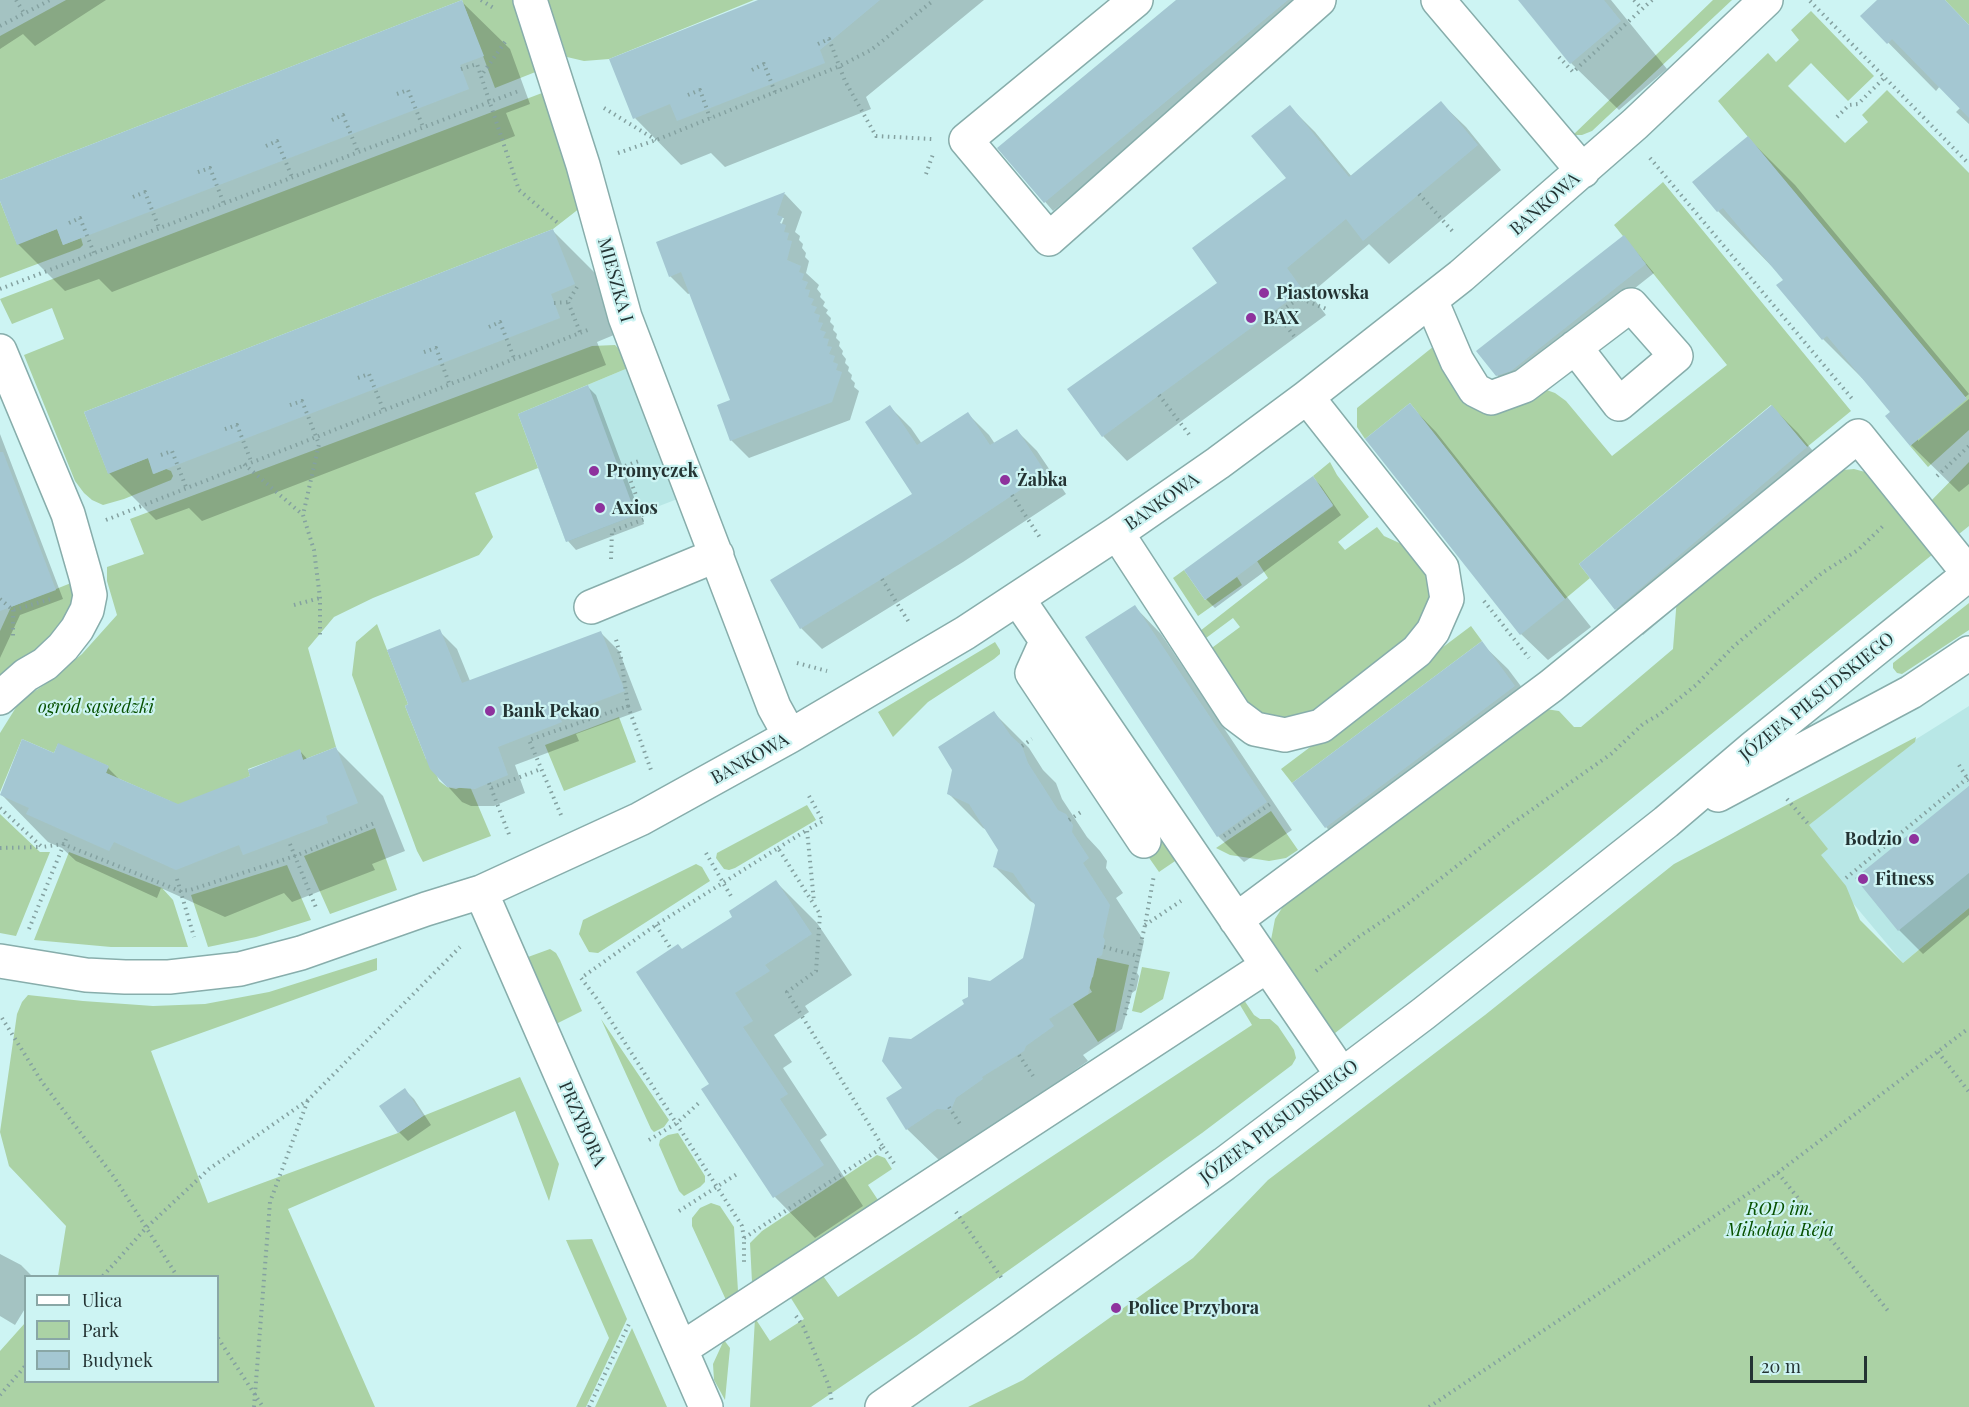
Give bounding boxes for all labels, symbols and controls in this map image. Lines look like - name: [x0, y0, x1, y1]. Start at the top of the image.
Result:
- street label: BANKOWA: [1506, 168, 1584, 240]
- street label: MIESZKA I: [593, 235, 637, 325]
- place label: Piastowska: [1276, 282, 1369, 304]
- marker: Piastowska: [1257, 286, 1271, 300]
- place label: BAX: [1263, 307, 1299, 329]
- marker: BAX: [1244, 311, 1258, 325]
- place label: Promyczek: [606, 460, 698, 482]
- marker: Promyczek: [587, 464, 601, 478]
- place label: Żabka: [1017, 469, 1067, 491]
- street label: BANKOWA: [1121, 469, 1203, 535]
- marker: Żabka: [998, 473, 1012, 487]
- place label: Axios: [612, 497, 658, 519]
- marker: Axios: [593, 501, 607, 515]
- street label: JÓZEFA PIŁSUDSKIEGO: [1735, 628, 1899, 766]
- park label: ogród sąsiedzki: [38, 696, 154, 718]
- place label: Bank Pekao: [502, 700, 599, 722]
- marker: Bank Pekao: [483, 704, 497, 718]
- street label: BANKOWA: [707, 729, 793, 789]
- place label: Bodzio: [1845, 828, 1902, 850]
- marker: Bodzio: [1907, 832, 1921, 846]
- place label: Fitness: [1875, 868, 1934, 890]
- marker: Fitness: [1856, 872, 1870, 886]
- street label: JÓZEFA PIŁSUDSKIEGO: [1196, 1055, 1362, 1189]
- street label: PRZYBORA: [554, 1078, 610, 1170]
- park label: ROD im. Mikołaja Reja: [1726, 1198, 1834, 1240]
- legend: [24, 1275, 219, 1383]
- text: Ulica: [82, 1288, 122, 1312]
- place label: Police Przybora: [1128, 1297, 1259, 1319]
- marker: Police Przybora: [1109, 1301, 1123, 1315]
- text: Park: [82, 1318, 119, 1342]
- scale bar: [1753, 1344, 1870, 1382]
- text: Budynek: [82, 1348, 153, 1372]
- text: 20 m: [1761, 1354, 1801, 1378]

